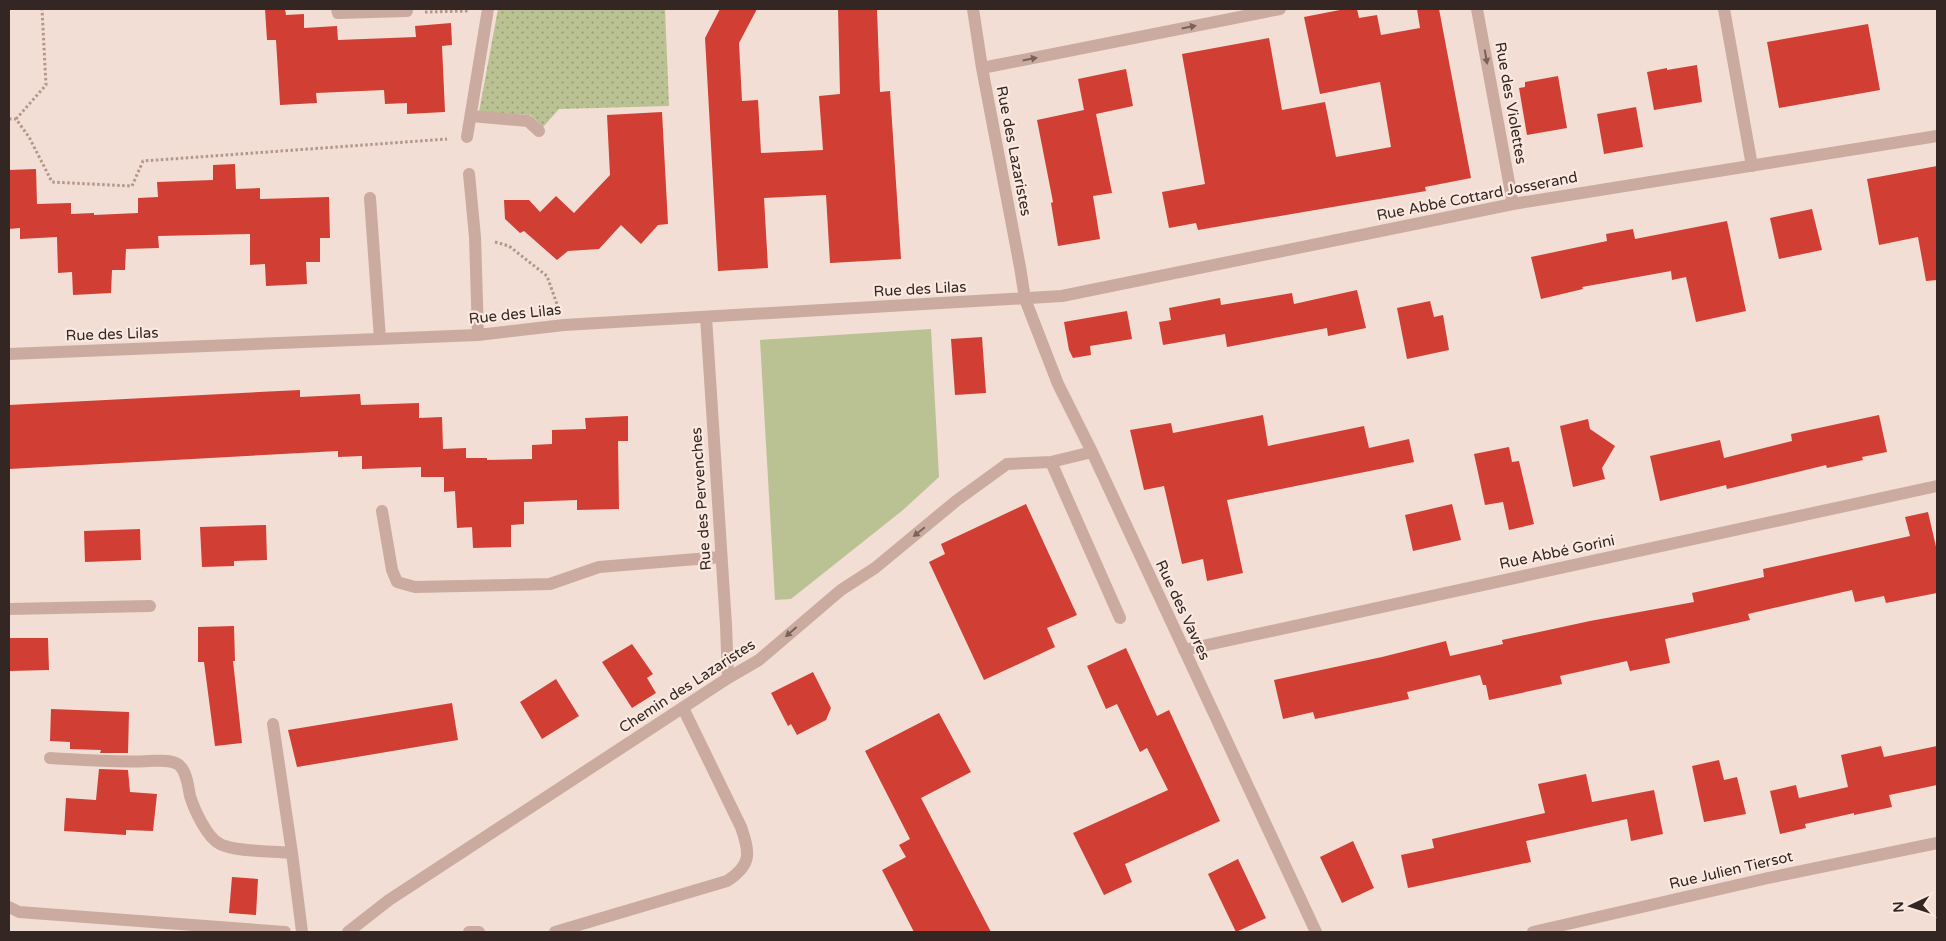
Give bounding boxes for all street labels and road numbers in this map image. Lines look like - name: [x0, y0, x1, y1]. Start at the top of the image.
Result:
- street label: Rue des Violettes: [1491, 41, 1531, 165]
- street label: Rue des Lazaristes: [993, 84, 1035, 218]
- street label: Rue Abbé Cottard Josserand: [1375, 168, 1579, 224]
- street label: Rue des Lilas: [873, 278, 967, 300]
- street label: Rue des Lilas: [468, 300, 562, 328]
- street label: Rue des Lilas: [65, 323, 159, 345]
- street label: Rue des Pervenches: [687, 427, 715, 571]
- street label: Rue Abbé Gorini: [1498, 531, 1616, 573]
- street label: Rue des Vavres: [1152, 557, 1214, 663]
- street label: Chemin des Lazaristes: [616, 635, 758, 737]
- street label: Rue Julien Tiersot: [1667, 847, 1795, 893]

